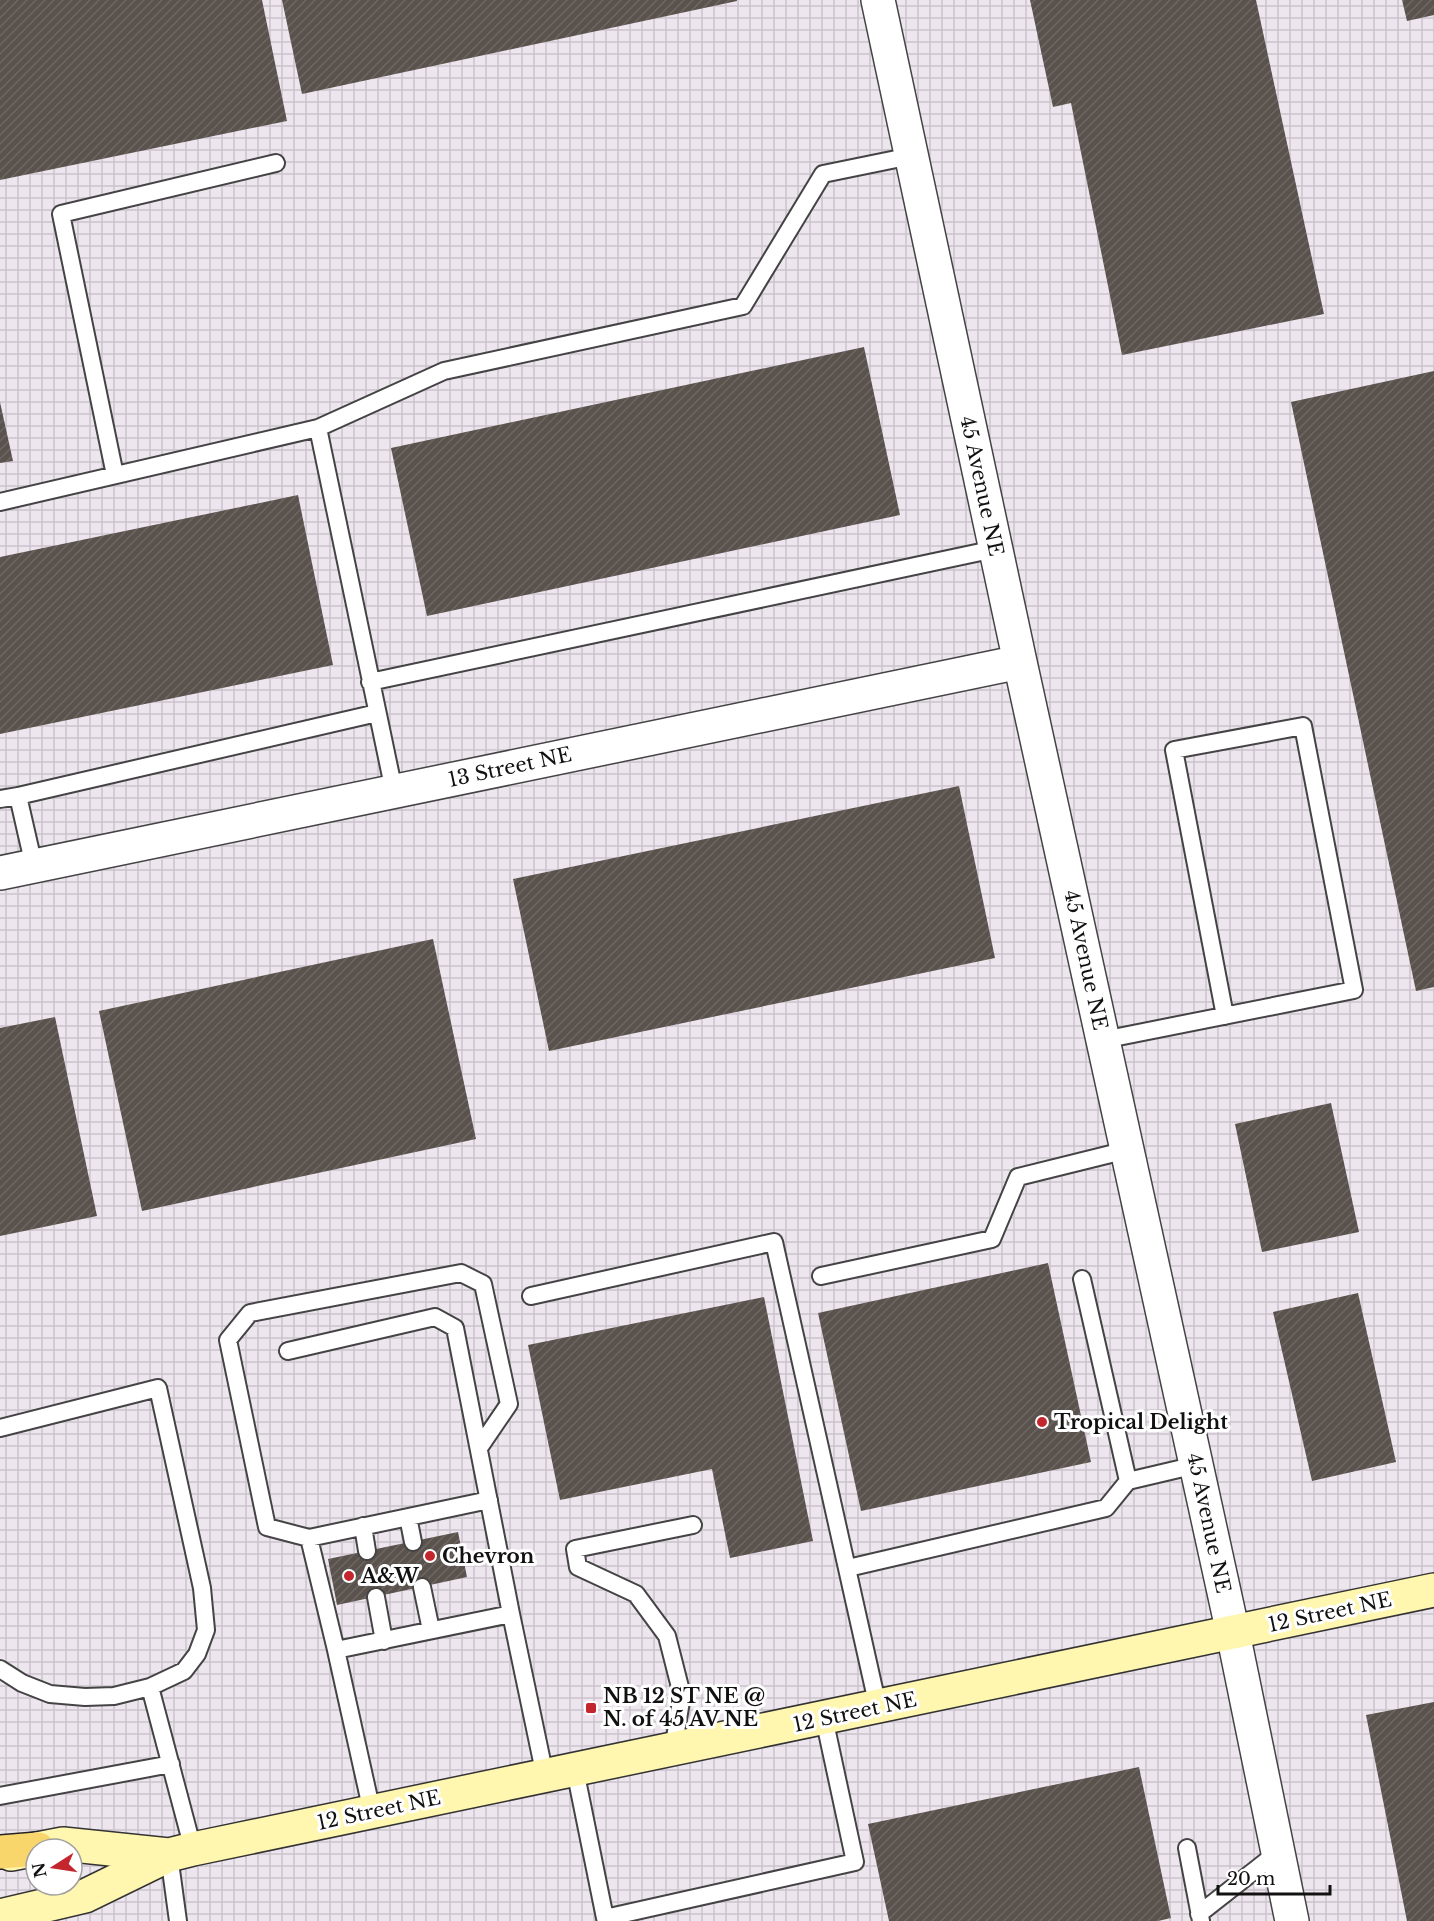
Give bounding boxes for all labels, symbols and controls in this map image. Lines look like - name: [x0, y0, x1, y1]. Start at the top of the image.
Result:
- street label: 45 Avenue NE: [955, 414, 1009, 558]
- street label: 13 Street NE: [446, 742, 574, 792]
- street label: 45 Avenue NE: [1059, 888, 1113, 1032]
- place label: Tropical Delight: [1054, 1410, 1228, 1434]
- marker: Tropical Delight: [1035, 1415, 1049, 1429]
- street label: 45 Avenue NE: [1182, 1451, 1236, 1595]
- place label: Chevron: [442, 1544, 535, 1568]
- marker: Chevron: [423, 1549, 437, 1563]
- place label: A&W: [360, 1564, 419, 1588]
- marker: A&W: [342, 1569, 356, 1583]
- street label: 12 Street NE: [1266, 1587, 1394, 1637]
- place label: NB 12 ST NE @ N. of 45 AV NE: [603, 1684, 765, 1731]
- street label: 12 Street NE: [791, 1687, 919, 1737]
- marker: NB 12 ST NE @ N. of 45 AV NE: [584, 1701, 598, 1715]
- street label: 12 Street NE: [315, 1785, 443, 1835]
- north arrow: [24, 1837, 84, 1897]
- scale bar: [1218, 1858, 1330, 1896]
- text: N: [28, 1861, 51, 1880]
- text: 20 m: [1227, 1868, 1275, 1890]

